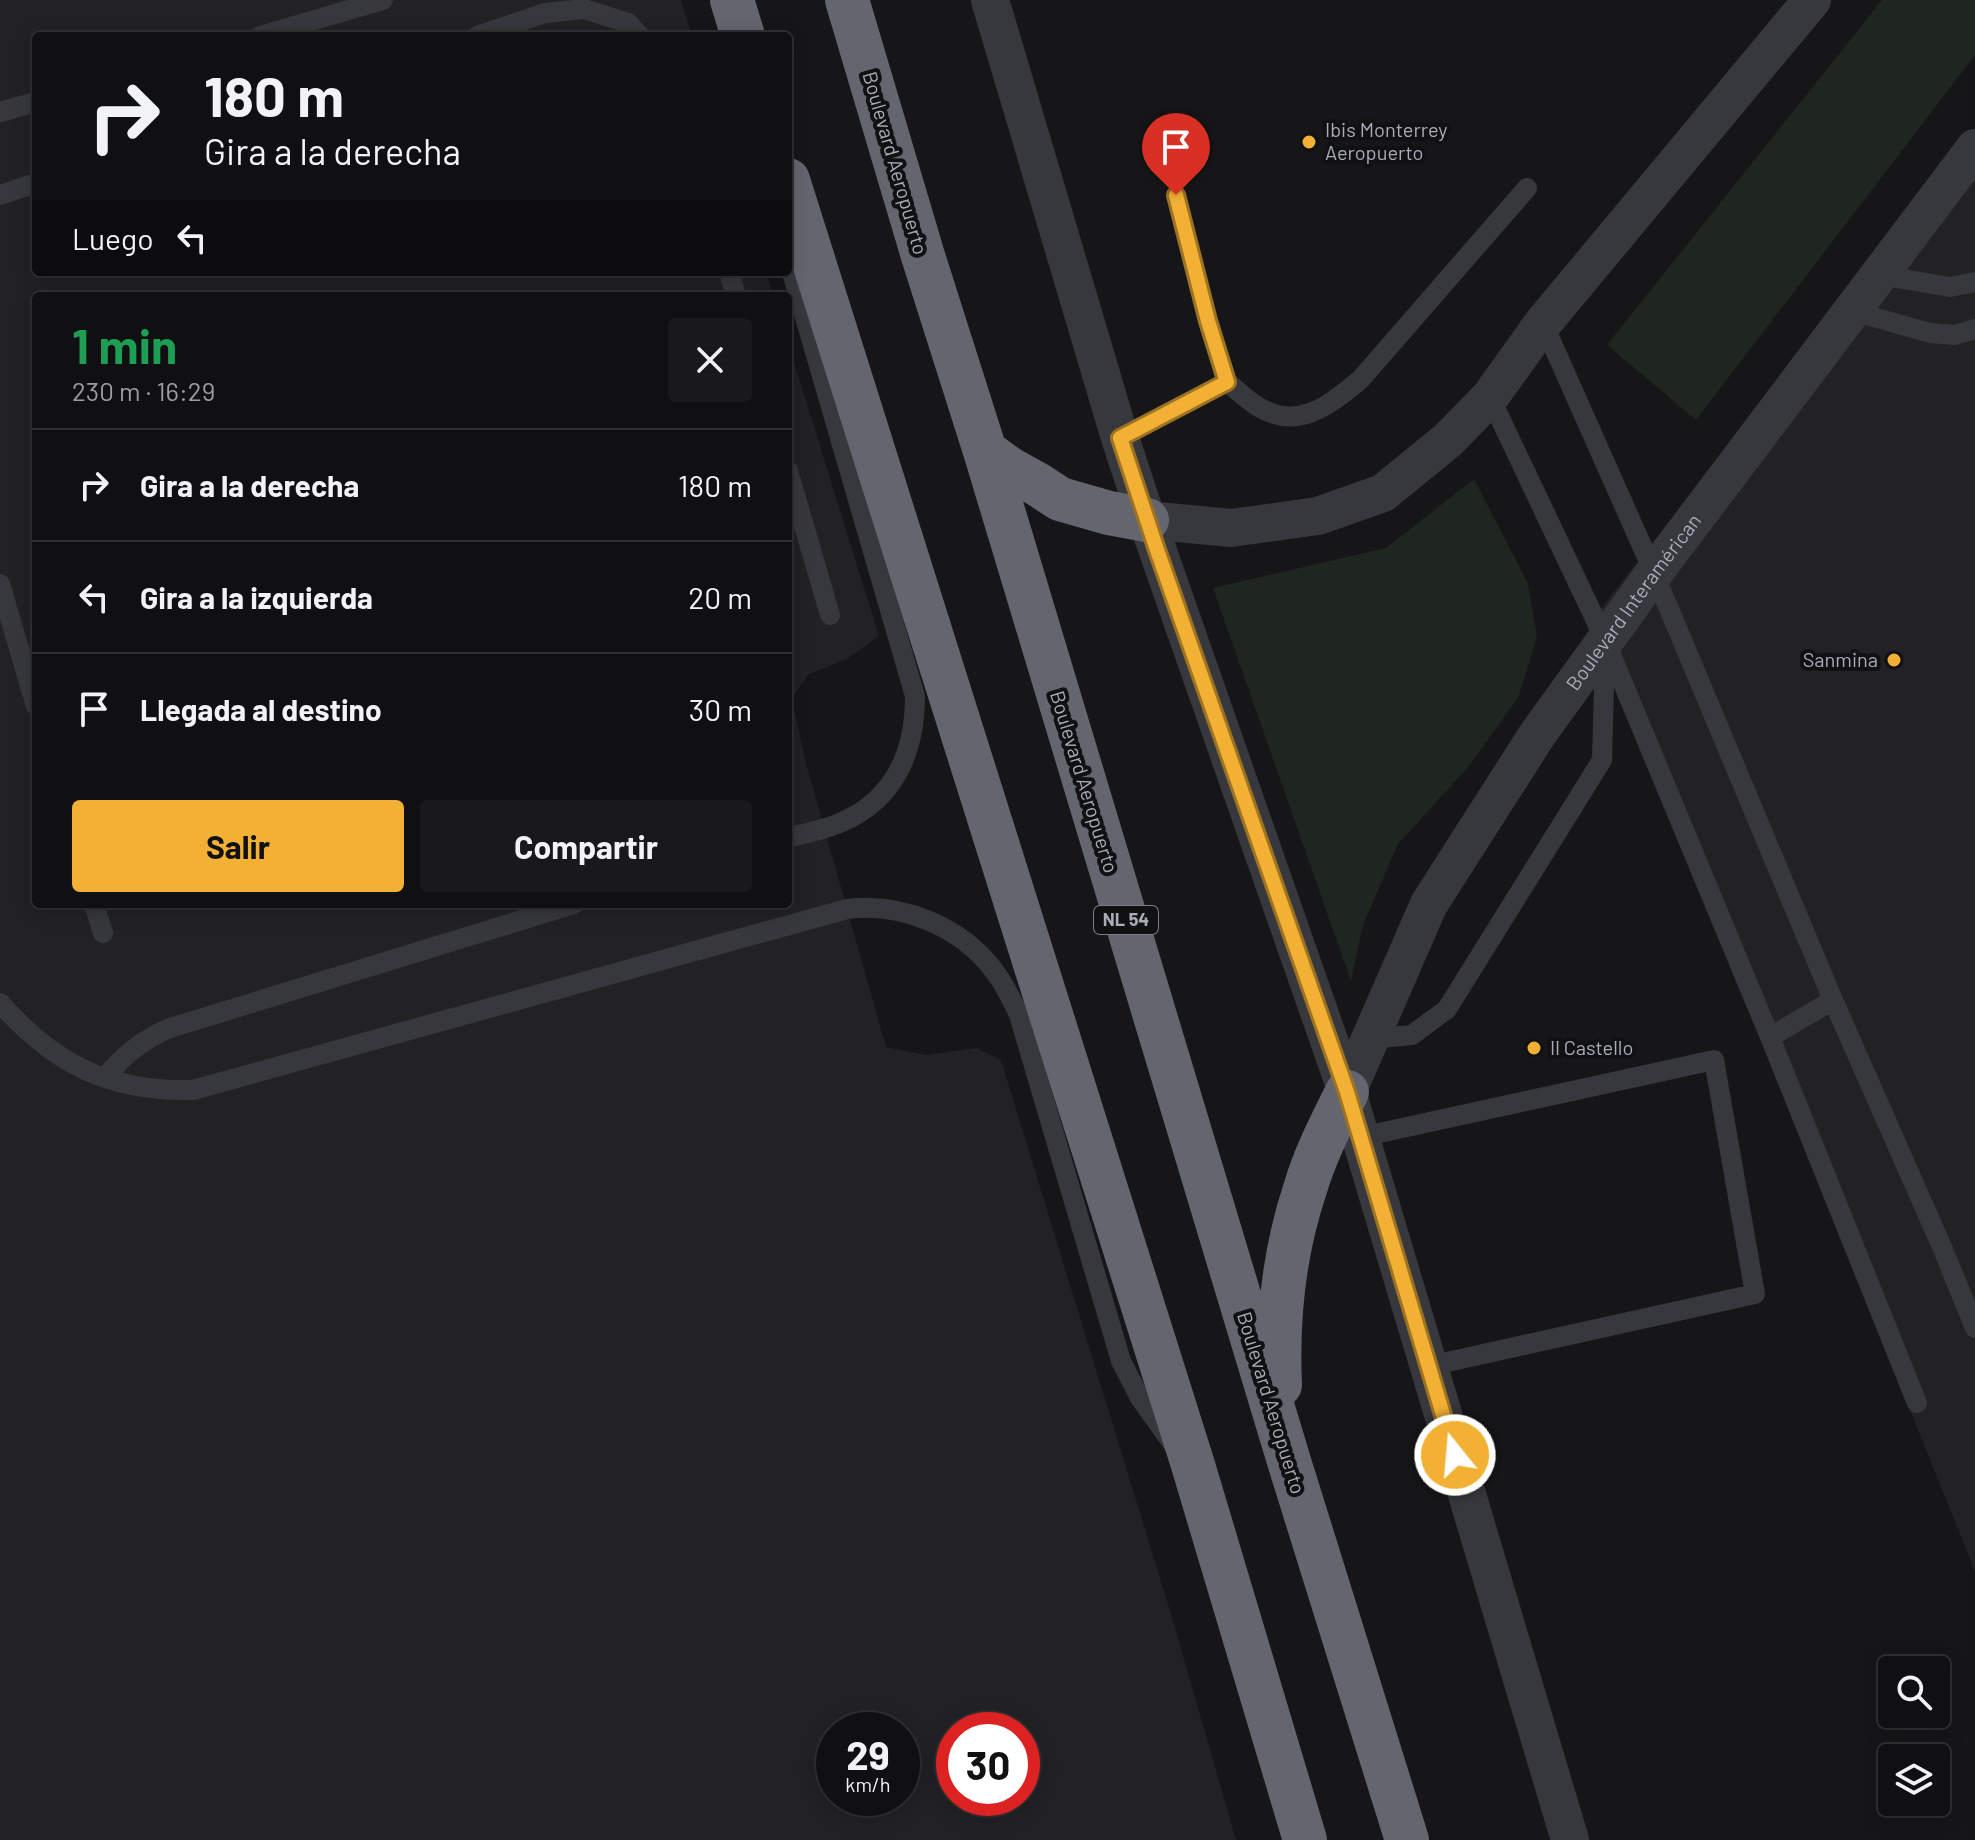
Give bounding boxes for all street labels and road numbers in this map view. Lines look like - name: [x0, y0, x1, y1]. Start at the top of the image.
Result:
- street label: Boulevard Aeropuerto: [858, 68, 934, 257]
- street label: Boulevard Interamérican: [1560, 509, 1706, 694]
- street label: Boulevard Aeropuerto: [1046, 688, 1124, 876]
- road number: NL 54: [1094, 906, 1158, 934]
- street label: Boulevard Aeropuerto: [1233, 1309, 1311, 1497]

